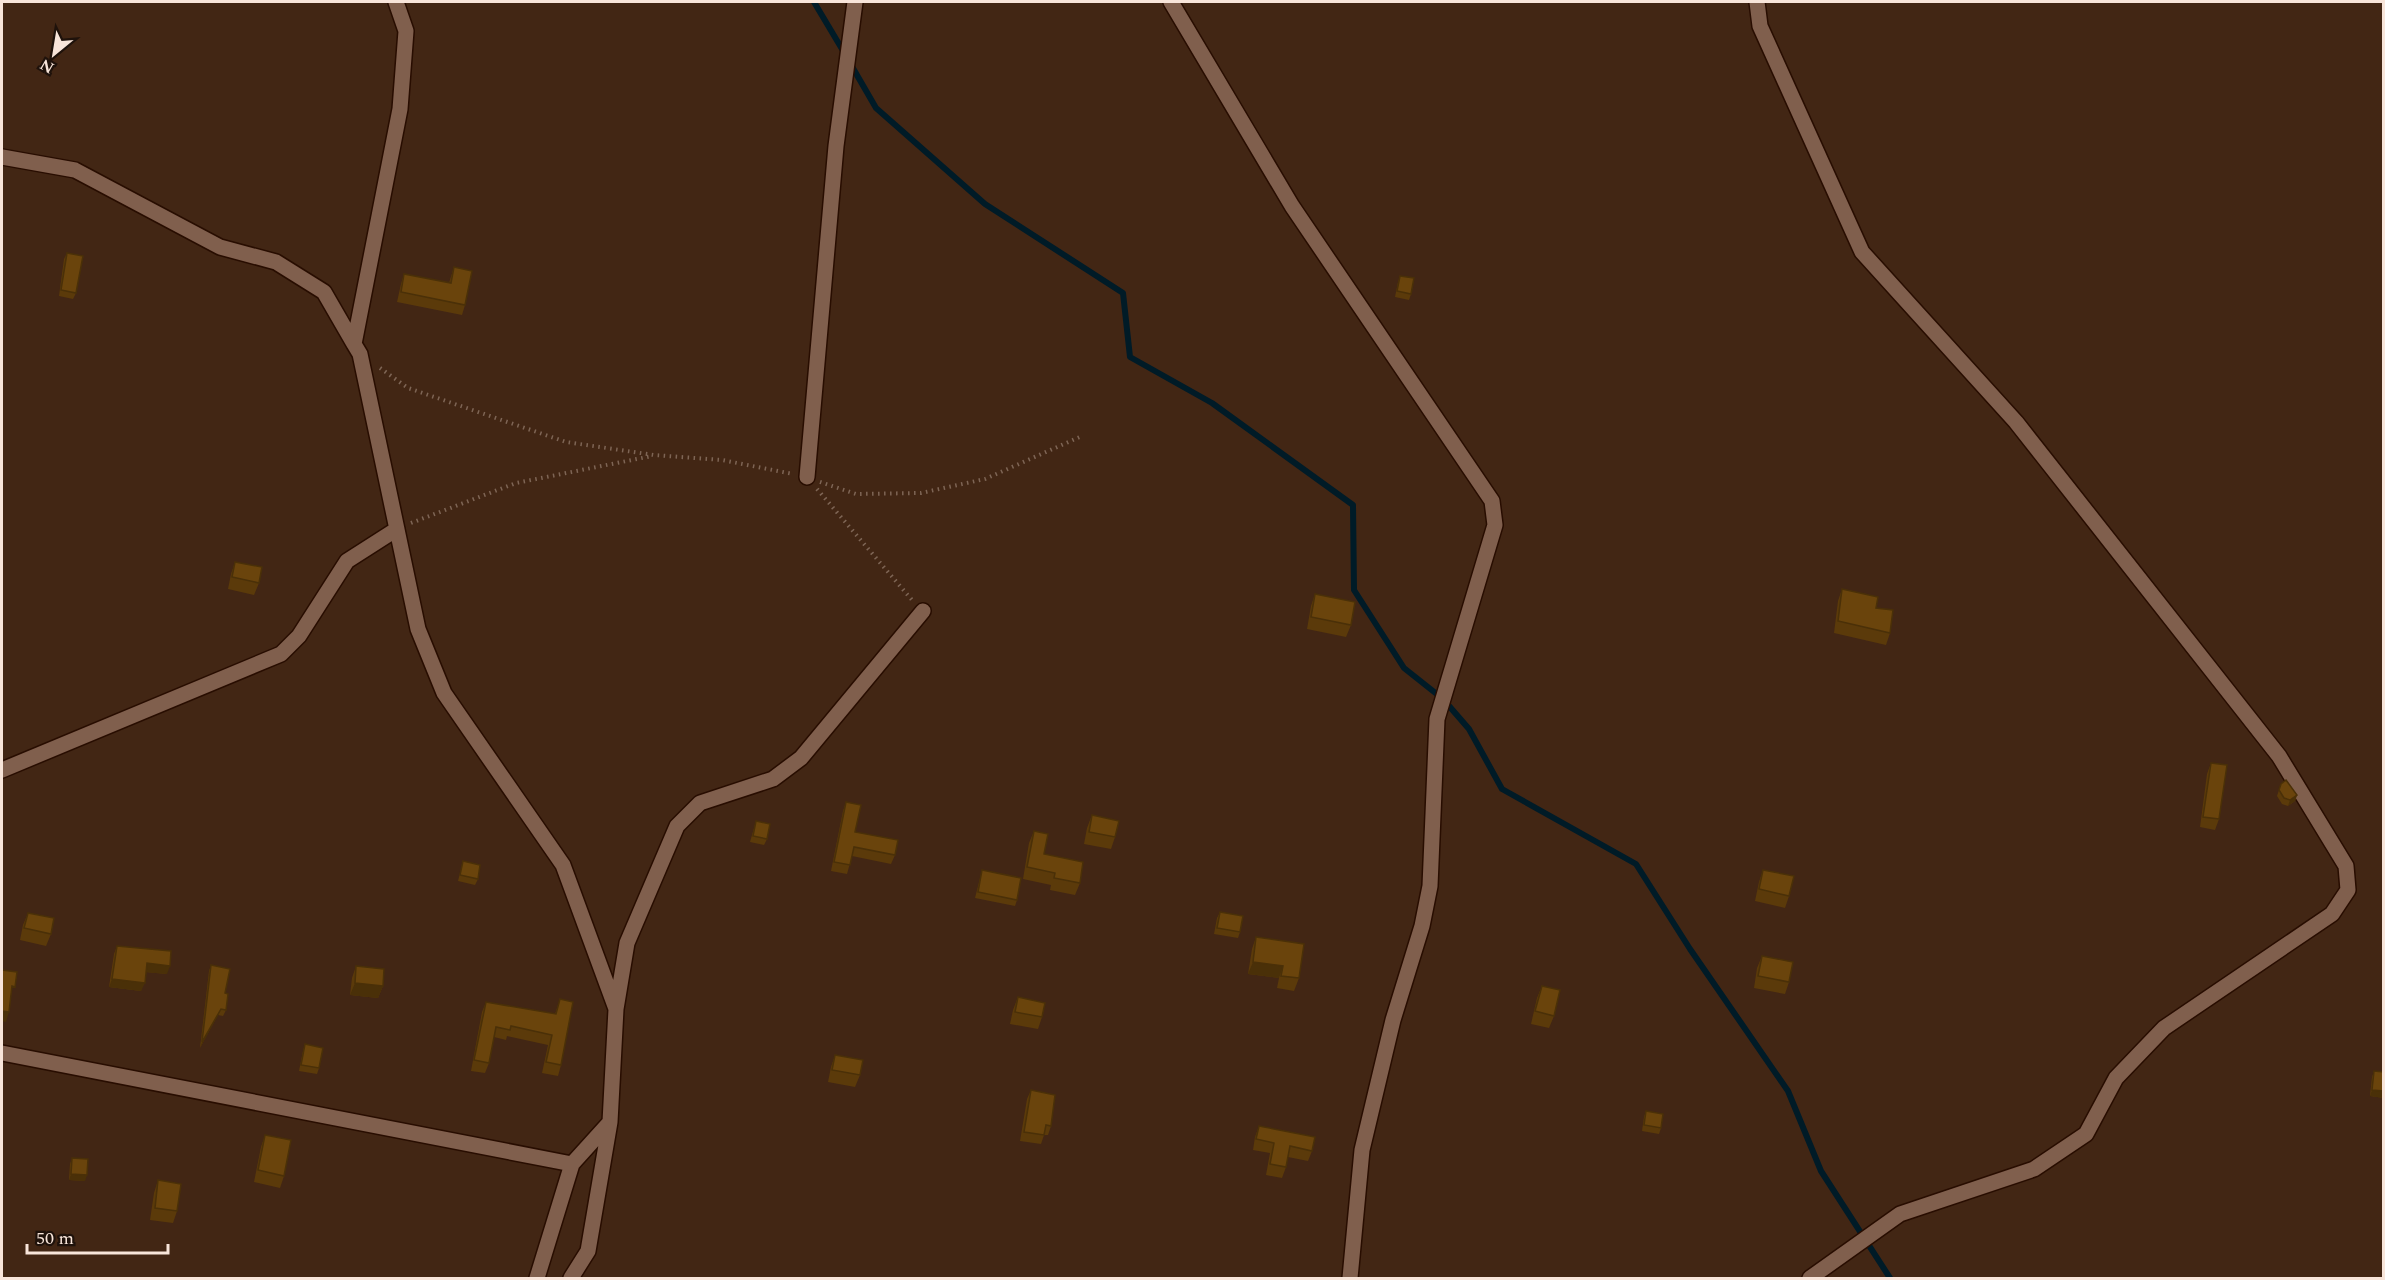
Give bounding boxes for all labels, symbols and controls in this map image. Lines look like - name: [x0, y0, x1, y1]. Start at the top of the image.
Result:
- north arrow: [24, 24, 84, 84]
- text: N: [35, 52, 59, 80]
- scale bar: [27, 1217, 168, 1255]
- text: 50 m: [36, 1225, 74, 1252]

